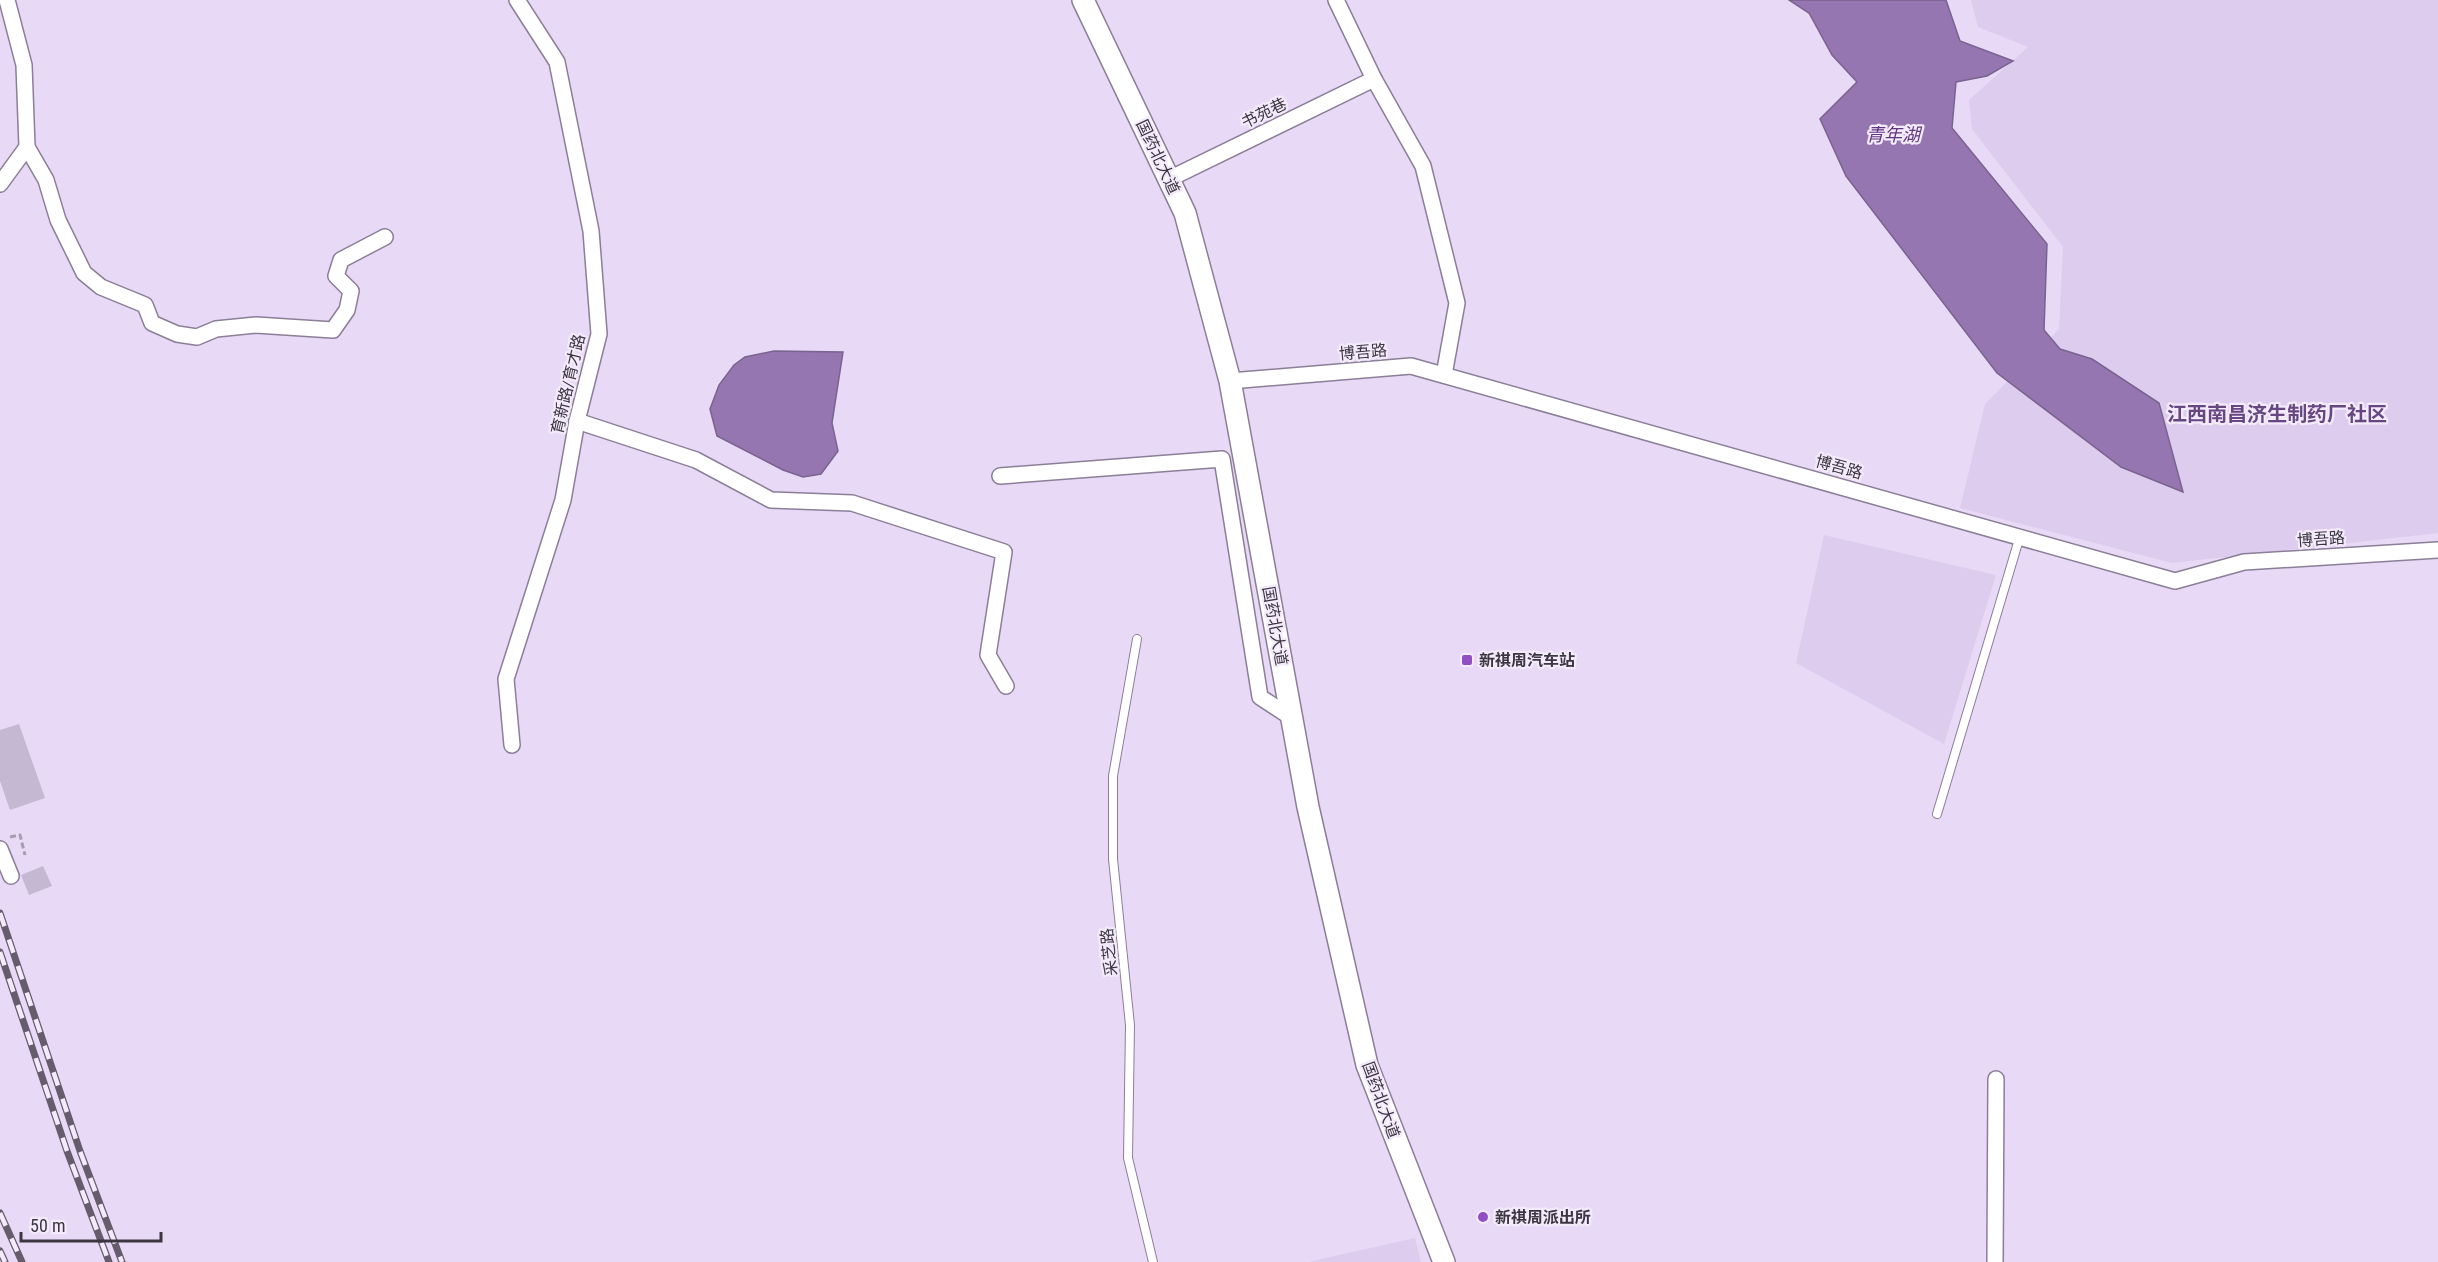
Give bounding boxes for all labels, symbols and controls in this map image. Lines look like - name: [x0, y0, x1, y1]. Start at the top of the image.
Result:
- street label: 书苑巷: [1238, 94, 1290, 132]
- street label: 国药北大道: [1132, 117, 1184, 197]
- water label: 青年湖: [1866, 124, 1923, 145]
- street label: 育新路/育才路: [547, 332, 589, 436]
- street label: 博吾路: [1338, 340, 1388, 364]
- district label: 江西南昌济生制药厂社区: [2167, 402, 2387, 426]
- street label: 博吾路: [1813, 451, 1865, 483]
- street label: 博吾路: [2296, 528, 2346, 550]
- street label: 国药北大道: [1259, 585, 1291, 667]
- place label: 新祺周汽车站: [1479, 651, 1575, 670]
- marker: 新祺周汽车站: [1460, 653, 1474, 667]
- street label: 采芝路: [1097, 927, 1121, 977]
- street label: 国药北大道: [1358, 1059, 1404, 1141]
- scale bar: [21, 1205, 160, 1243]
- place label: 新祺周派出所: [1495, 1208, 1591, 1227]
- marker: 新祺周派出所: [1476, 1210, 1490, 1224]
- text: 50 m: [30, 1215, 65, 1236]

